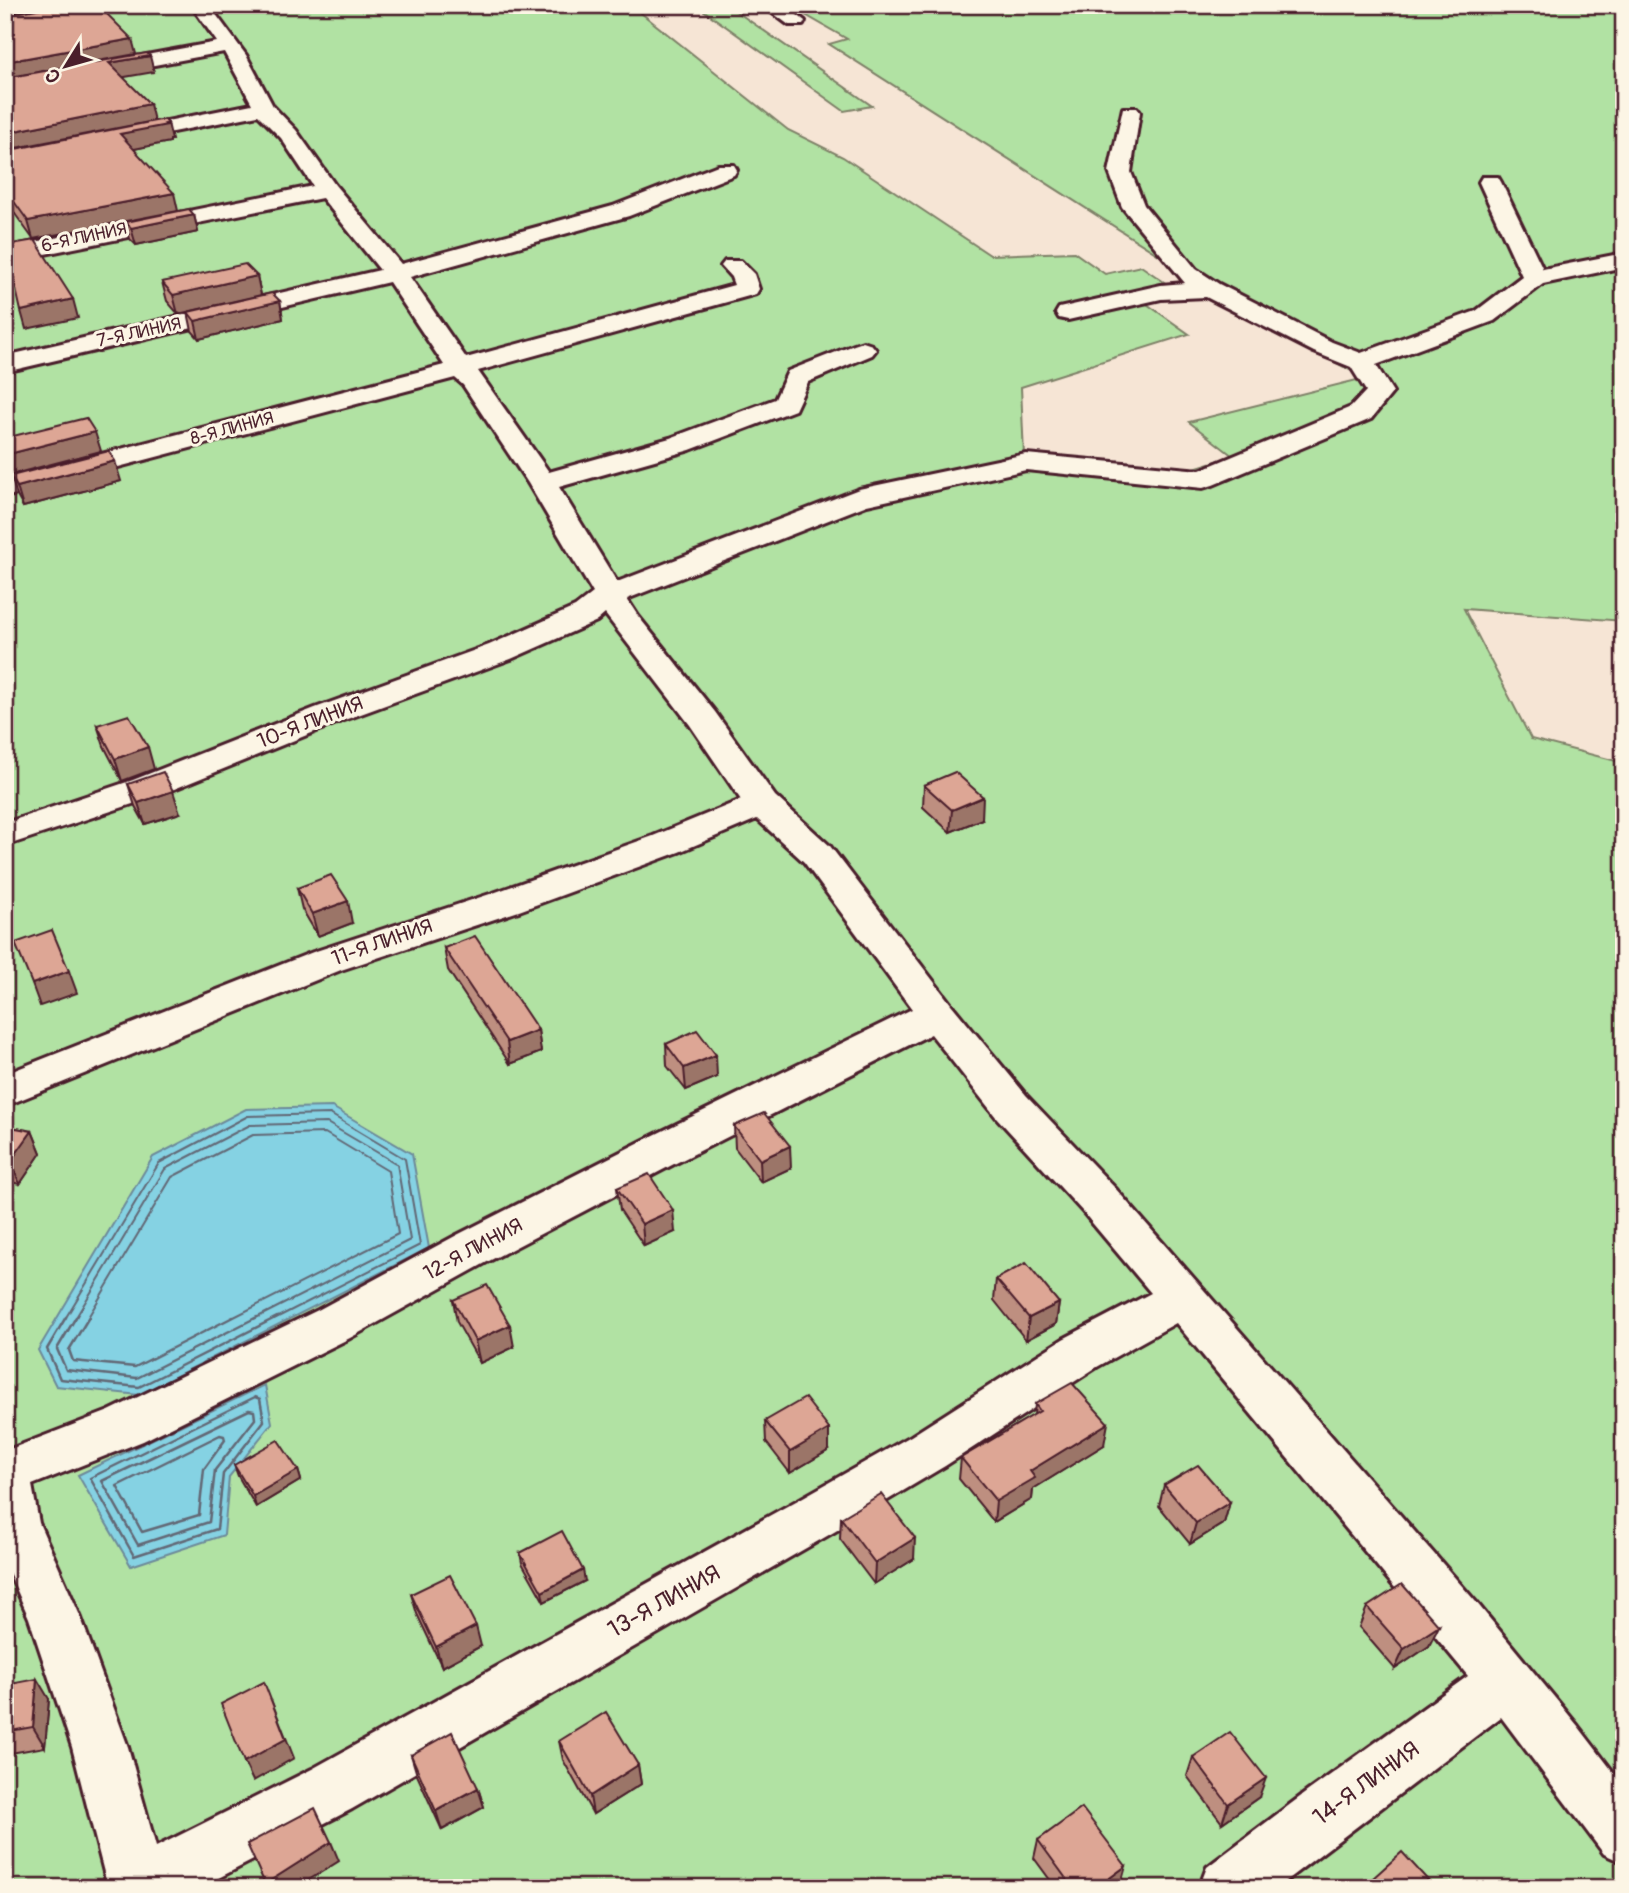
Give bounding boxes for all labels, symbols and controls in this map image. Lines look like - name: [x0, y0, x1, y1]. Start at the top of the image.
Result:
- north arrow: [32, 32, 102, 102]
- text: С: [40, 64, 66, 88]
- street label: 6-Я ЛИНИЯ: [39, 217, 129, 258]
- street label: 7-Я ЛИНИЯ: [95, 312, 183, 353]
- street label: 8-Я ЛИНИЯ: [188, 406, 276, 451]
- street label: 10-Я ЛИНИЯ: [253, 690, 367, 755]
- street label: 11-Я ЛИНИЯ: [328, 913, 436, 972]
- street label: 12-Я ЛИНИЯ: [419, 1212, 528, 1287]
- street label: 13-Я ЛИНИЯ: [603, 1559, 726, 1644]
- street label: 14-Я ЛИНИЯ: [1307, 1735, 1425, 1832]

